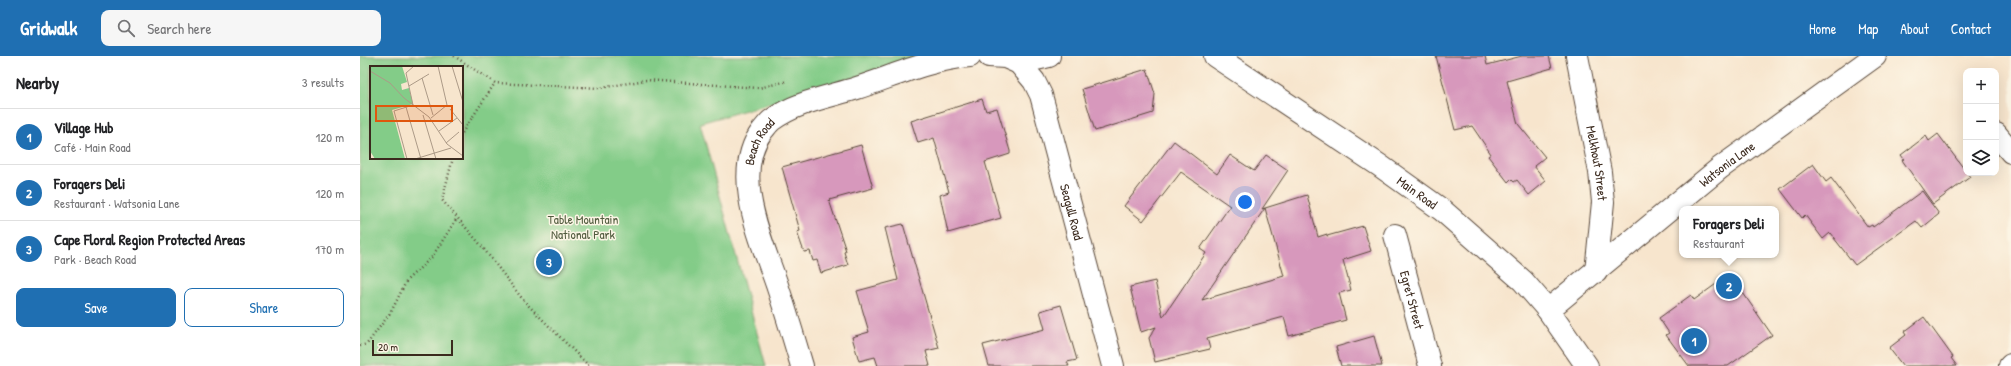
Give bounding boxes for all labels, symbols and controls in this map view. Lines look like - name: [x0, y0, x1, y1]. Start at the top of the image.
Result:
- search box: [101, 10, 381, 46]
- text: Gridwalk: [20, 15, 77, 41]
- icon: search: [115, 17, 137, 39]
- text: Search here: [147, 18, 211, 39]
- text: Home: [1809, 19, 1836, 38]
- text: Map: [1858, 19, 1878, 38]
- text: About: [1900, 19, 1929, 38]
- text: Contact: [1951, 19, 1991, 38]
- inset map: [370, 66, 463, 159]
- map controls: [1963, 68, 1999, 176]
- button: +: [1963, 68, 1999, 104]
- text: Nearby: [16, 71, 59, 94]
- text: 3 results: [302, 73, 344, 91]
- button: −: [1963, 104, 1999, 140]
- street label: Beach Road: [740, 113, 778, 166]
- text: Village Hub: [54, 117, 113, 138]
- street label: Melkhout Street: [1582, 124, 1612, 202]
- text: 1: [27, 128, 31, 146]
- text: 120 m: [316, 128, 344, 146]
- street label: Watsonia Lane: [1695, 137, 1758, 191]
- text: Café · Main Road: [54, 138, 131, 156]
- button: layers: [1963, 140, 1999, 176]
- street label: Main Road: [1393, 172, 1441, 213]
- text: Foragers Deli: [54, 173, 125, 194]
- street label: Seagull Road: [1056, 182, 1088, 242]
- text: 2: [26, 184, 32, 202]
- text: 120 m: [316, 184, 344, 202]
- your location: [1235, 192, 1255, 212]
- text: Restaurant · Watsonia Lane: [54, 194, 180, 212]
- popup: [1679, 206, 1779, 258]
- park label: Table Mountain National Park: [548, 210, 618, 243]
- text: Foragers Deli: [1693, 213, 1765, 234]
- text: Cape Floral Region Protected Areas: [54, 229, 245, 250]
- text: Restaurant: [1693, 234, 1745, 252]
- text: 3: [26, 240, 32, 258]
- text: 170 m: [315, 240, 344, 258]
- pin: 3: [536, 247, 562, 277]
- text: Park · Beach Road: [54, 250, 136, 268]
- street label: Egret Street: [1396, 269, 1429, 331]
- pin: 2: [1716, 271, 1742, 301]
- button: Save: [16, 288, 176, 327]
- button: Share: [184, 288, 344, 327]
- pin: 1: [1681, 326, 1707, 356]
- scale bar: [372, 338, 453, 357]
- text: 20 m: [378, 340, 398, 354]

